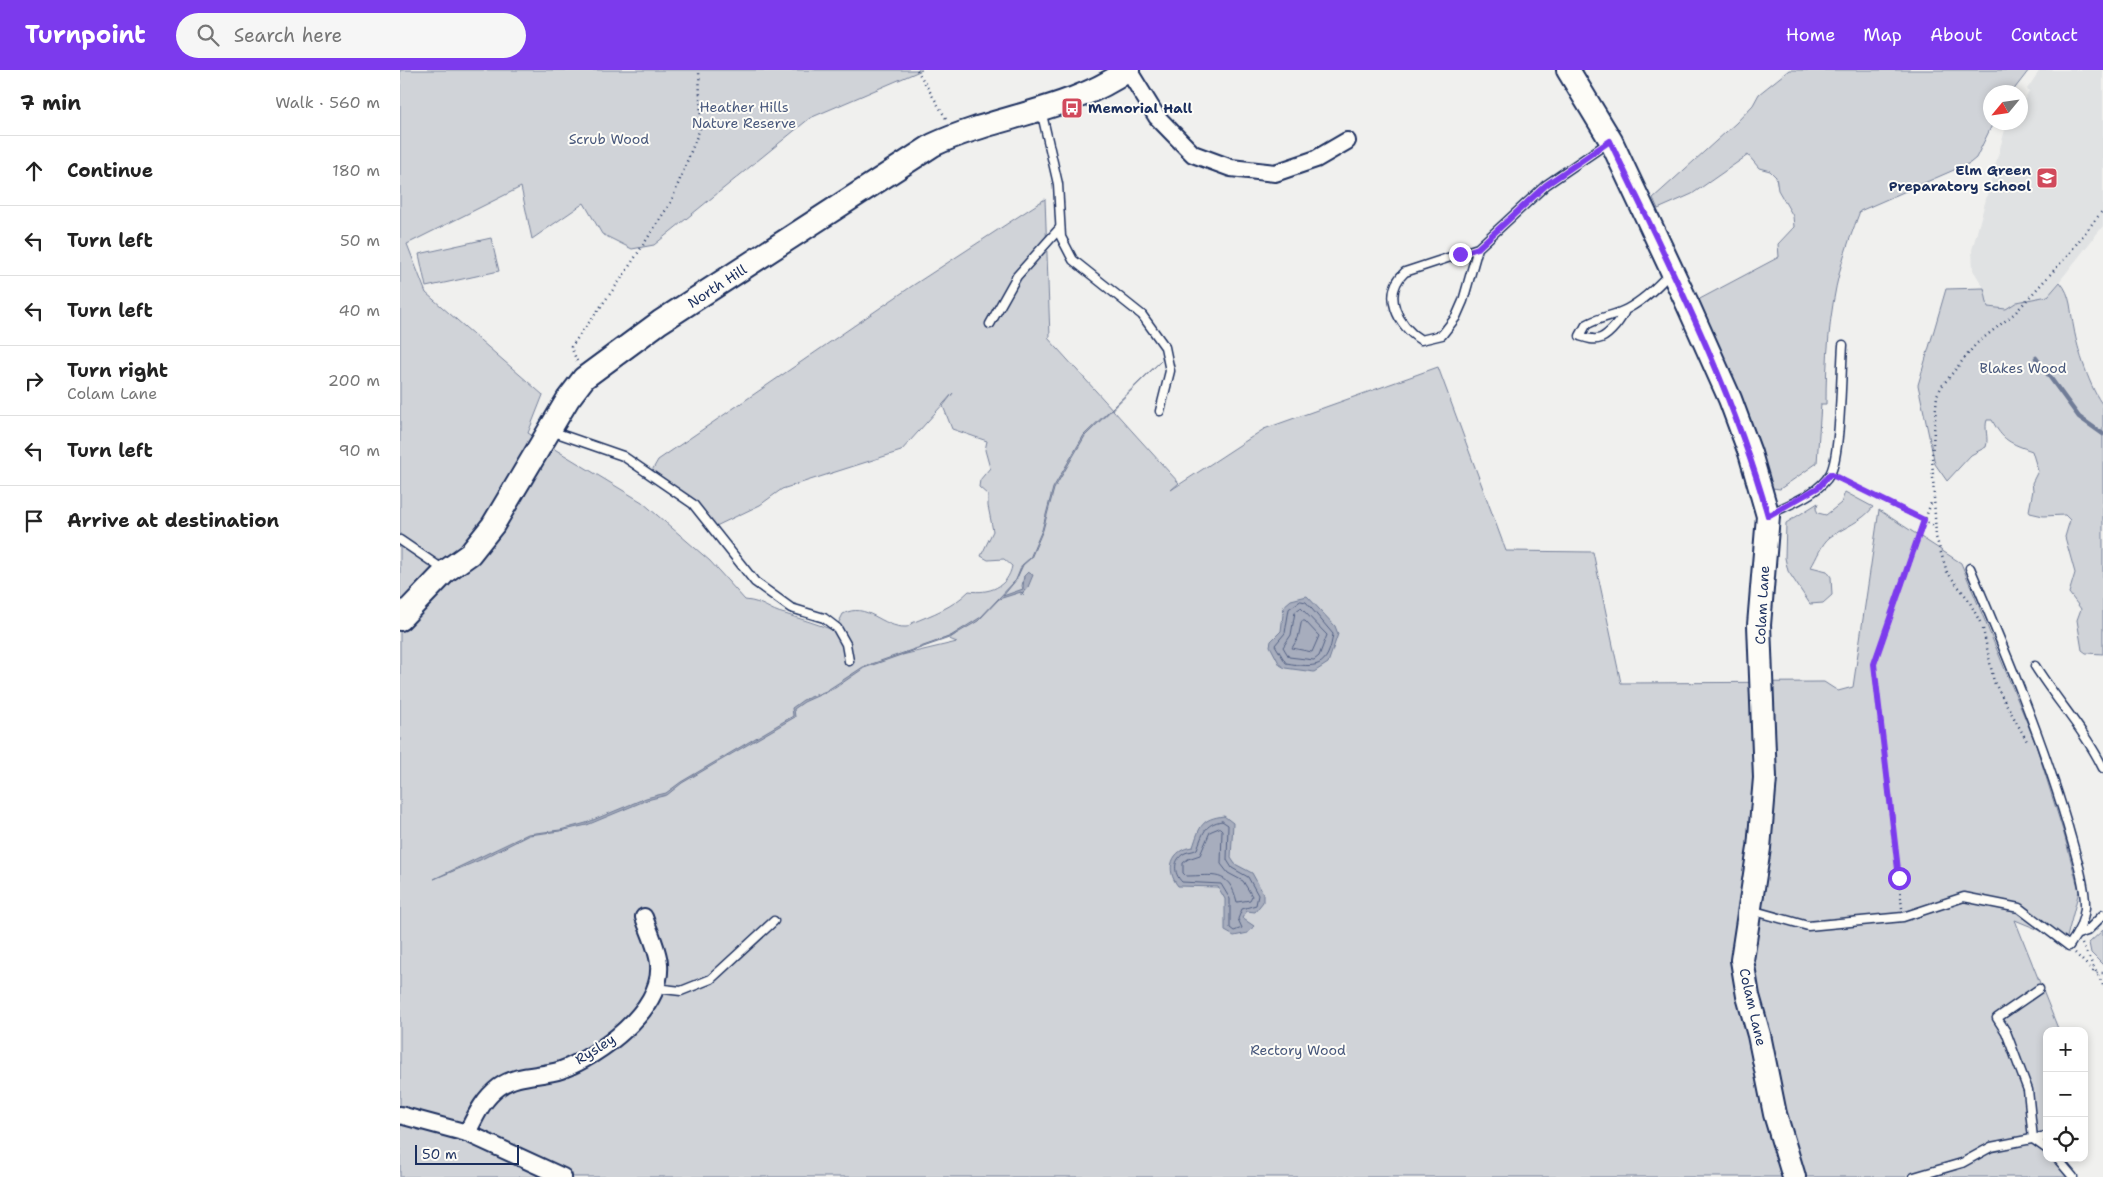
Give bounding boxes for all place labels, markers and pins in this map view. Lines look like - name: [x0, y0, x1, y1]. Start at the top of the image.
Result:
- bus stop icon: Memorial Hall: [1060, 96, 1084, 120]
- place label: Memorial Hall: [1088, 99, 1192, 117]
- place label: Elm Green Preparatory School: [1889, 161, 2031, 195]
- school or university icon: Elm Green Preparatory School: [2035, 166, 2059, 190]

